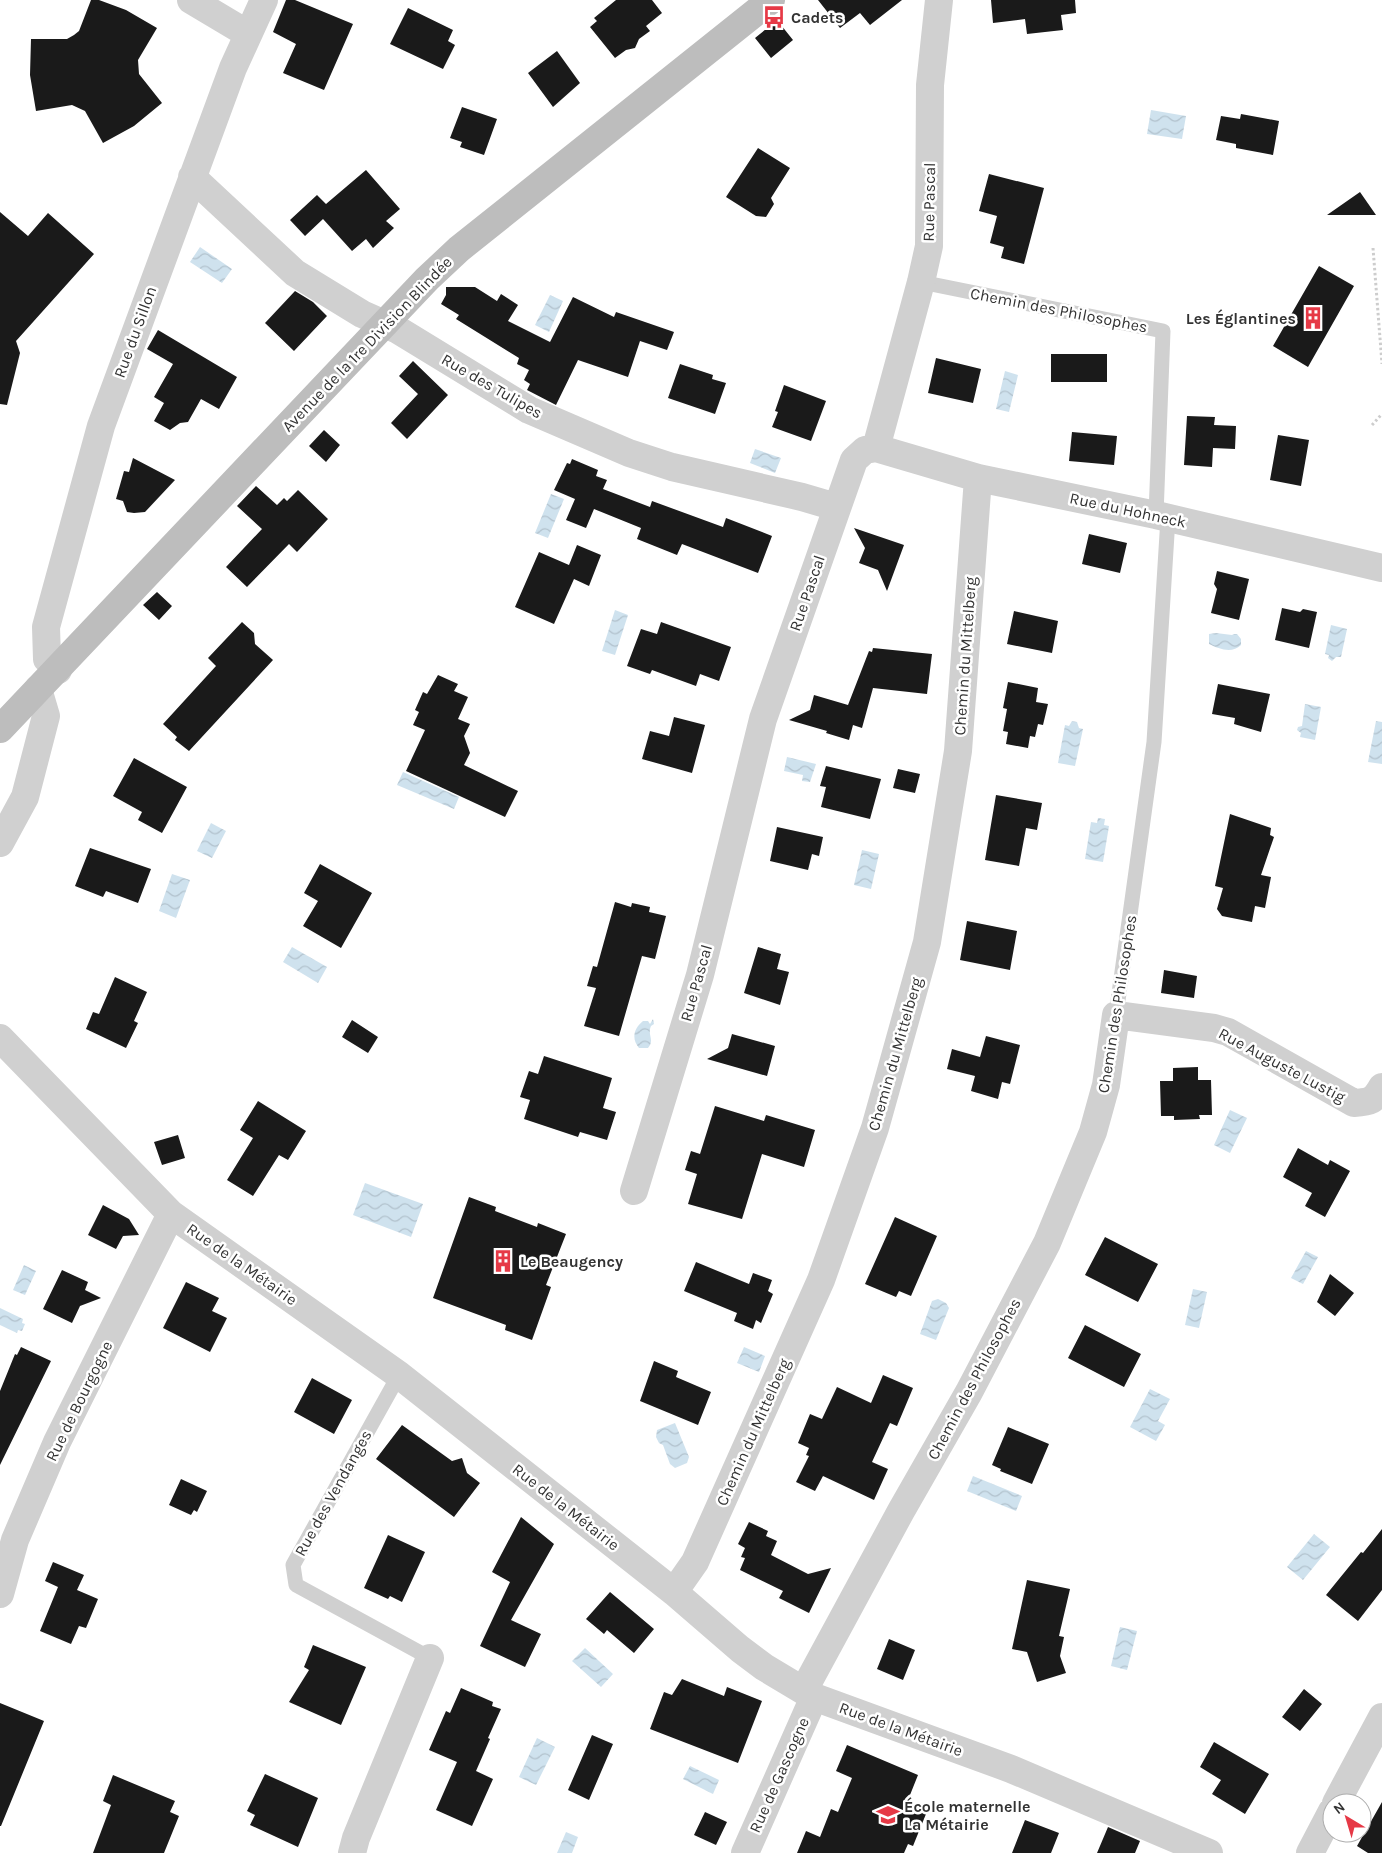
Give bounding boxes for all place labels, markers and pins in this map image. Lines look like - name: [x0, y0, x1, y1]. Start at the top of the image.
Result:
- bus stop icon: Cadets: [761, 4, 787, 30]
- place label: Cadets: [791, 8, 844, 27]
- building icon: Les Églantines: [1300, 305, 1326, 331]
- place label: Les Églantines: [1186, 309, 1296, 328]
- building icon: Le Beaugency: [490, 1248, 516, 1274]
- place label: Le Beaugency: [520, 1252, 623, 1271]
- place label: École maternelle La Métairie: [904, 1797, 1031, 1834]
- school or university icon: École maternelle La Métairie: [875, 1802, 901, 1828]

